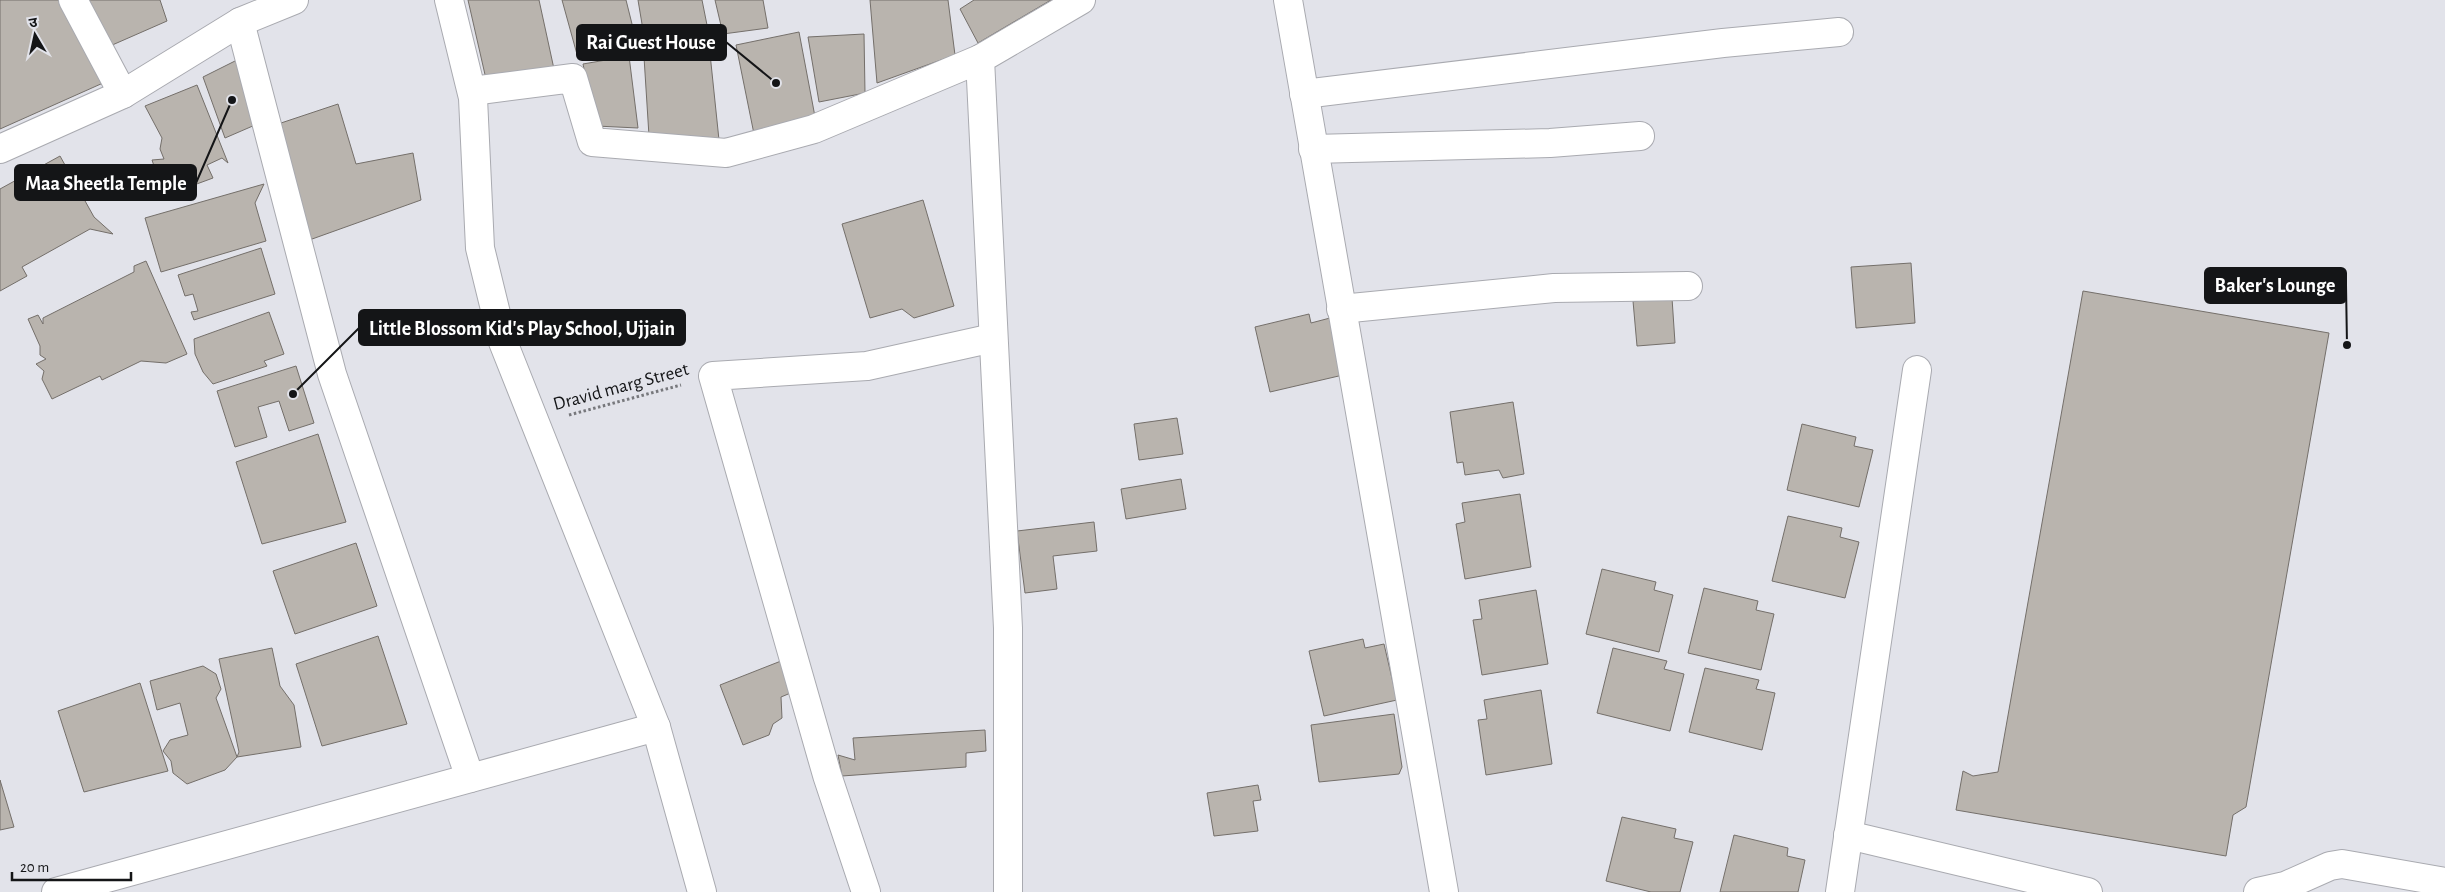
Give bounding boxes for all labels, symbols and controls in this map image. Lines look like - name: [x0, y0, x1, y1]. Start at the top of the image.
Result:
- north arrow: [10, 10, 60, 60]
- text: उ: [28, 15, 39, 31]
- callout: Rai Guest House: [577, 25, 726, 60]
- text: Rai Guest House: [586, 33, 716, 53]
- callout: Maa Sheetla Temple: [15, 165, 196, 200]
- text: Maa Sheetla Temple: [25, 174, 187, 194]
- callout: Baker's Lounge: [2205, 268, 2346, 303]
- text: Baker's Lounge: [2215, 276, 2335, 296]
- callout: Little Blossom Kid's Play School, Ujjain: [359, 310, 685, 345]
- text: Little Blossom Kid's Play School, Ujjain: [369, 319, 675, 339]
- street label: Dravid marg Street: [551, 360, 691, 414]
- scale bar: [12, 850, 131, 882]
- text: 20 m: [20, 860, 49, 875]

